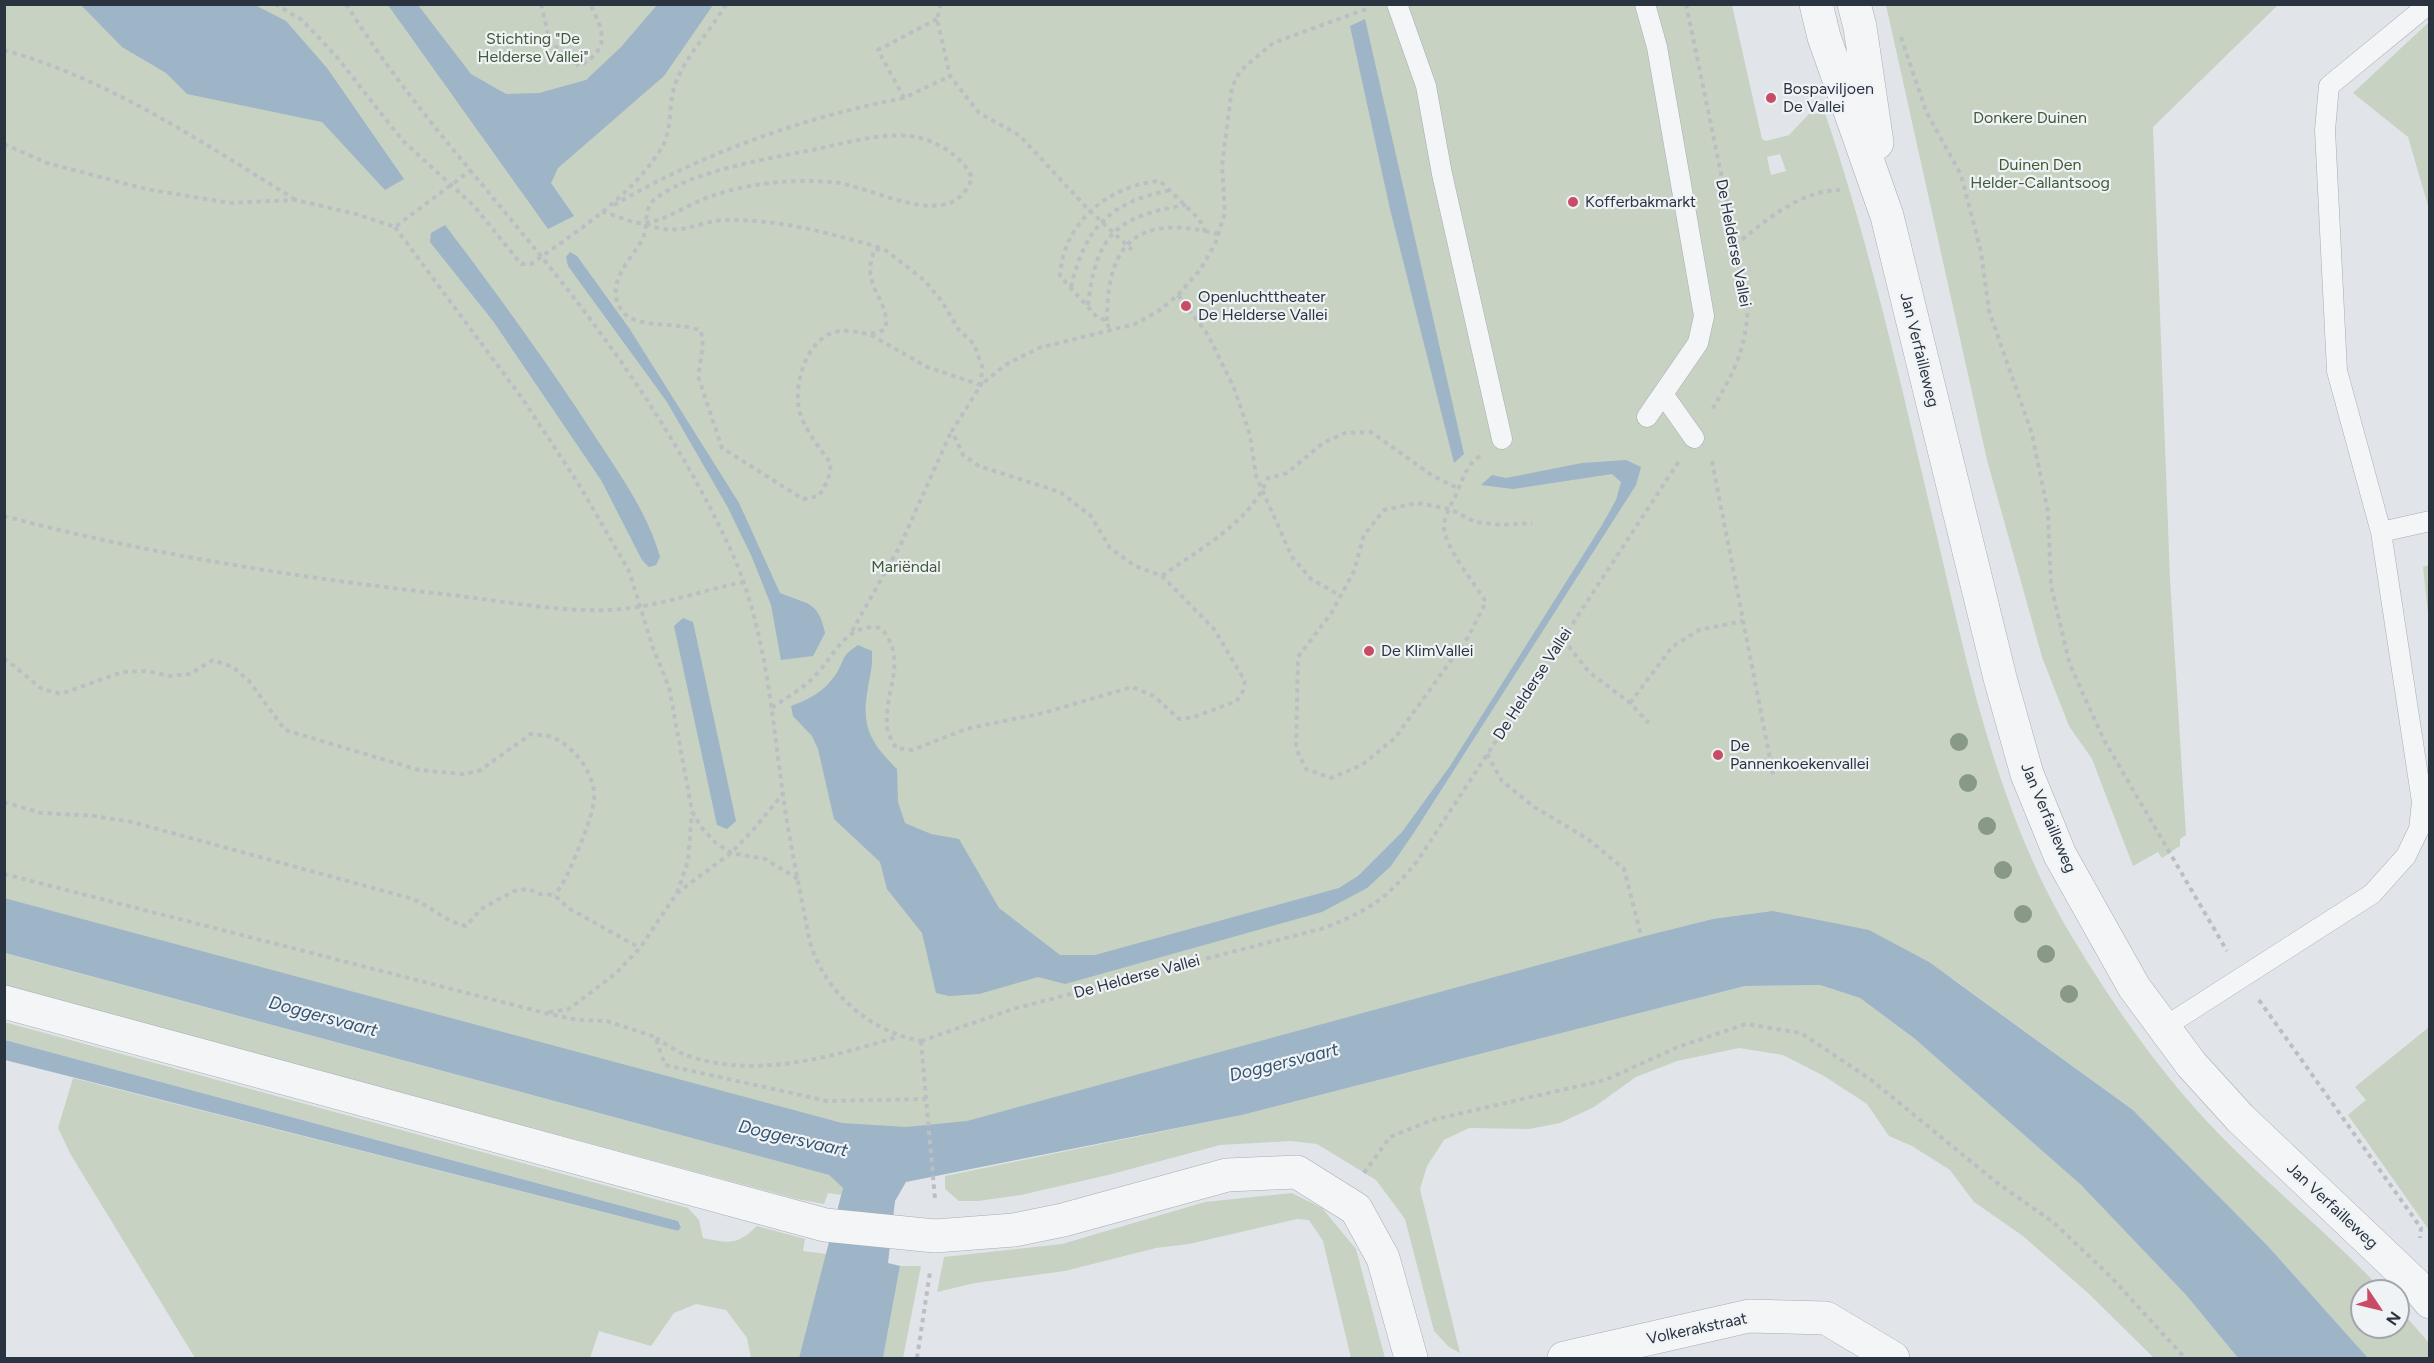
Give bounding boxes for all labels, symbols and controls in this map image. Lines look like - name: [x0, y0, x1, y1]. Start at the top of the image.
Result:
- park label: Stichting "De Helderse Vallei": [477, 29, 589, 67]
- place label: Bospaviljoen De Vallei: [1783, 79, 1874, 117]
- marker: Bospaviljoen De Vallei: [1764, 91, 1778, 105]
- park label: Donkere Duinen: [1973, 108, 2087, 128]
- park label: Duinen Den Helder-Callantsoog: [1970, 155, 2110, 193]
- street label: De Helderse Vallei: [1711, 177, 1755, 309]
- place label: Kofferbakmarkt: [1585, 192, 1696, 212]
- marker: Kofferbakmarkt: [1566, 195, 1580, 209]
- place label: Openluchttheater De Helderse Vallei: [1198, 287, 1328, 325]
- street label: Jan Verfailleweg: [1895, 291, 1943, 409]
- marker: Openluchttheater De Helderse Vallei: [1179, 299, 1193, 313]
- park label: Mariëndal: [871, 557, 941, 577]
- street label: De Helderse Vallei: [1490, 624, 1576, 744]
- place label: De KlimVallei: [1381, 641, 1473, 661]
- marker: De KlimVallei: [1362, 644, 1376, 658]
- place label: De Pannenkoekenvallei: [1730, 736, 1869, 774]
- marker: De Pannenkoekenvallei: [1711, 748, 1725, 762]
- street label: Jan Verfailleweg: [2016, 760, 2080, 876]
- street label: De Helderse Vallei: [1072, 951, 1202, 1003]
- water label: Doggersvaart: [266, 992, 380, 1042]
- water label: Doggersvaart: [1227, 1039, 1341, 1087]
- water label: Doggersvaart: [736, 1116, 850, 1162]
- street label: Jan Verfailleweg: [2282, 1159, 2382, 1253]
- north arrow: [2350, 1279, 2410, 1339]
- text: N: [2382, 1308, 2405, 1329]
- street label: Volkerakstraat: [1645, 1309, 1749, 1349]

